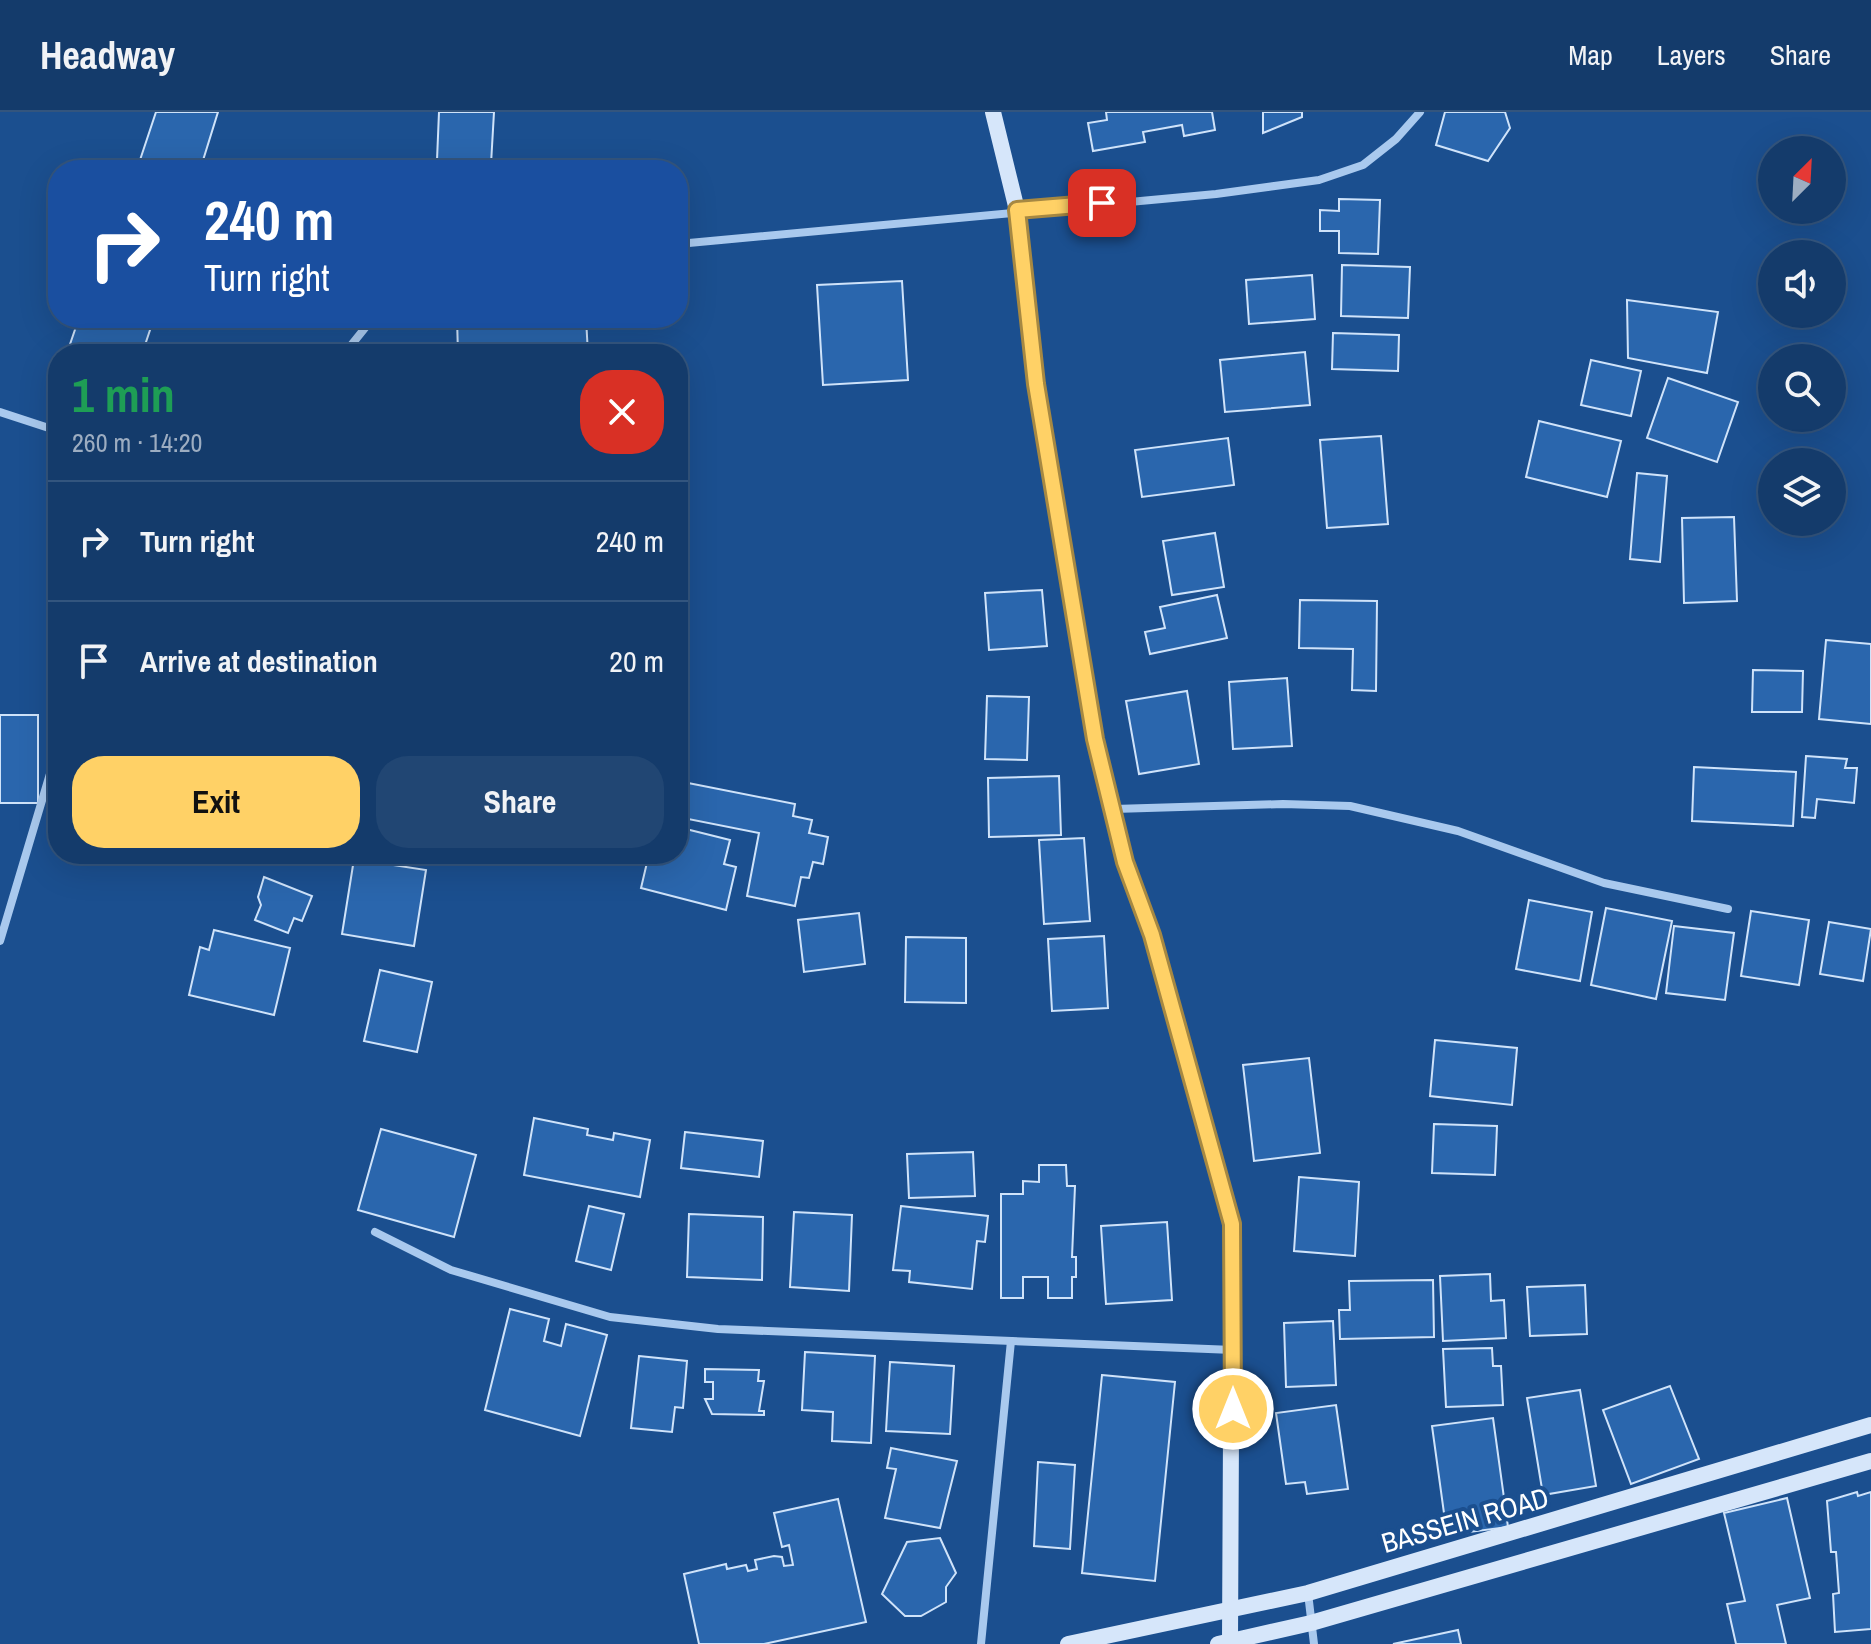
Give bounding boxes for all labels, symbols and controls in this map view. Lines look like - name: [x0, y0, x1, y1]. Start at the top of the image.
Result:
- text: Headway: [40, 30, 175, 81]
- text: Map: [1568, 36, 1613, 74]
- text: Layers: [1657, 36, 1726, 74]
- text: Share: [1770, 36, 1831, 74]
- north arrow: [1758, 136, 1846, 224]
- map controls: [1758, 136, 1846, 536]
- pin: [1068, 169, 1136, 237]
- icon: arrive: [1080, 181, 1124, 225]
- text: 240 m: [204, 182, 334, 257]
- icon: right: [72, 192, 176, 296]
- button: sound: [1758, 240, 1846, 328]
- text: Turn right: [204, 254, 329, 302]
- button: search: [1758, 344, 1846, 432]
- text: 1 min: [72, 362, 175, 427]
- button: close: [580, 370, 664, 454]
- text: 260 m · 14:20: [72, 425, 202, 460]
- button: layers: [1758, 448, 1846, 536]
- icon: right: [72, 519, 116, 563]
- text: Turn right: [140, 521, 254, 561]
- text: 240 m: [596, 521, 664, 561]
- icon: arrive: [72, 639, 116, 683]
- text: Arrive at destination: [140, 641, 378, 681]
- text: 20 m: [609, 641, 664, 681]
- button: Exit: [72, 756, 360, 848]
- button: Share: [376, 756, 664, 848]
- position arrow: [1191, 1367, 1275, 1451]
- street label: BASSEIN ROAD: [1377, 1478, 1553, 1562]

